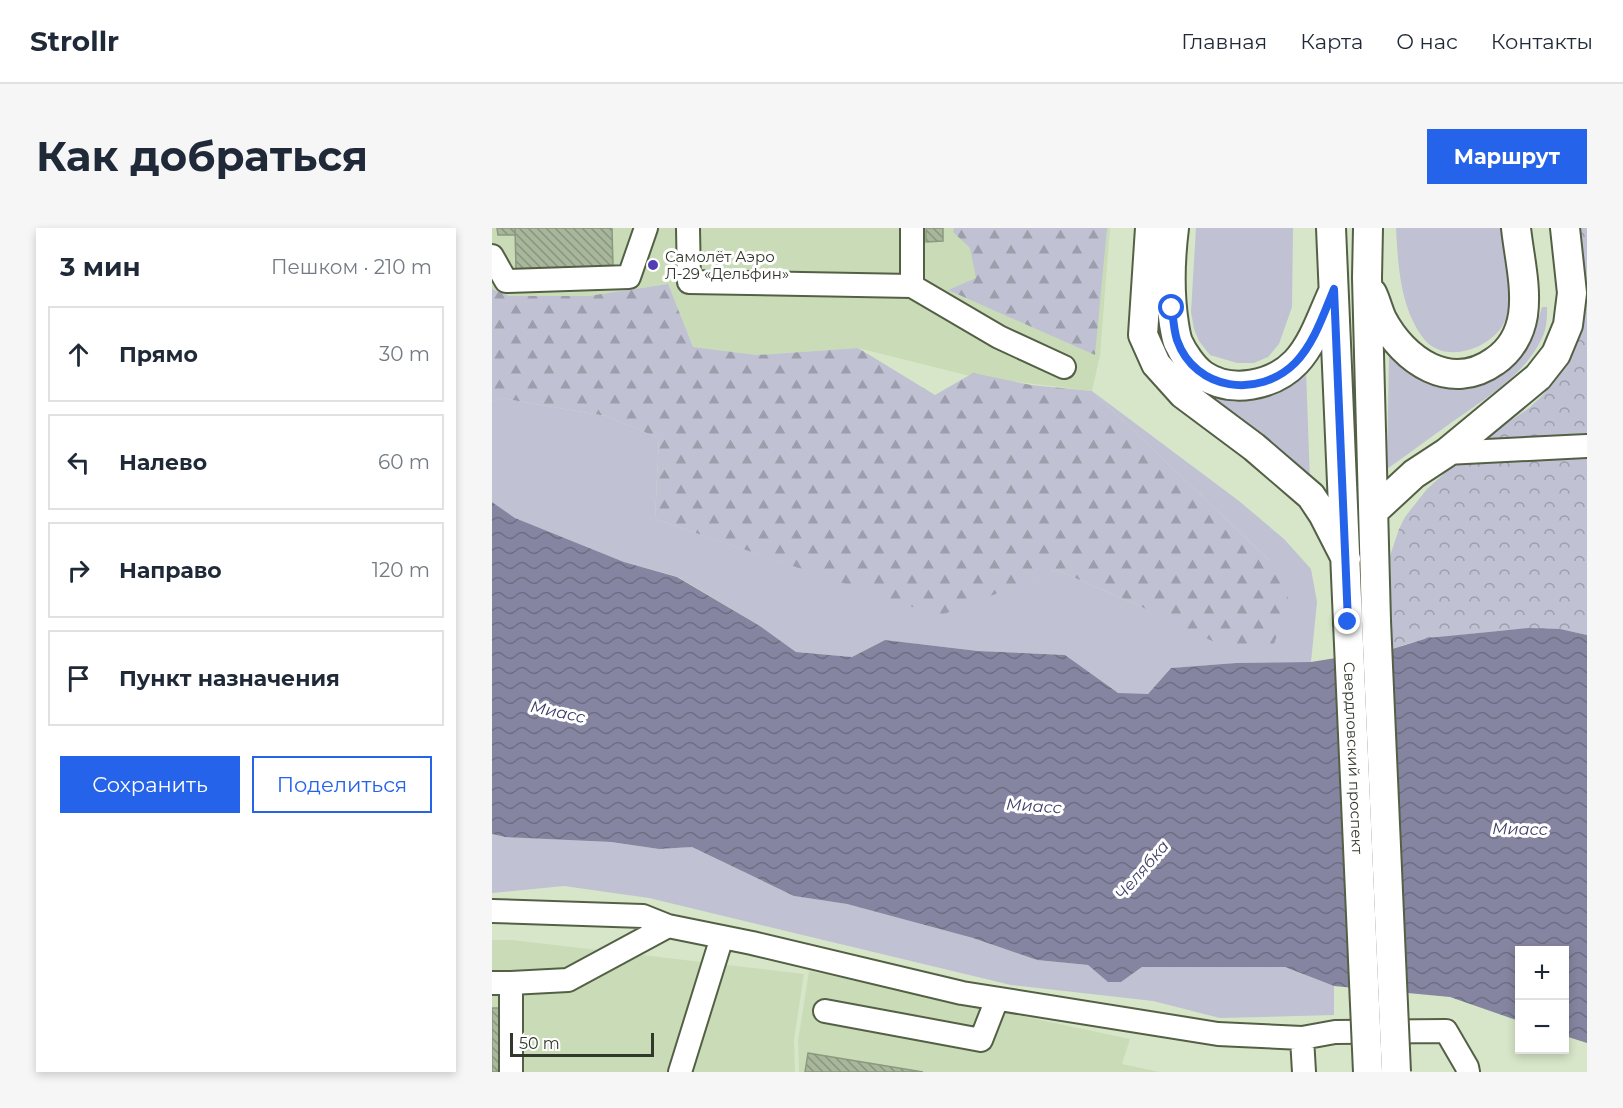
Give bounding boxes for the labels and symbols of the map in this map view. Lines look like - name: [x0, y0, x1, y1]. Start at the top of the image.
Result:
- place label: Самолёт Аэро Л-29 «Дельфин»: [665, 247, 789, 283]
- marker: Самолёт Аэро Л-29 «Дельфин»: [646, 258, 660, 272]
- route start: [1158, 294, 1184, 320]
- route end: [1334, 608, 1360, 634]
- street label: Свердловский проспект: [1340, 661, 1368, 855]
- water label: Миасс: [529, 697, 588, 727]
- water label: Миасс: [1006, 795, 1063, 817]
- water label: Миасс: [1492, 819, 1549, 839]
- water label: Челябка: [1111, 837, 1173, 903]
- scale bar: [510, 1030, 654, 1058]

